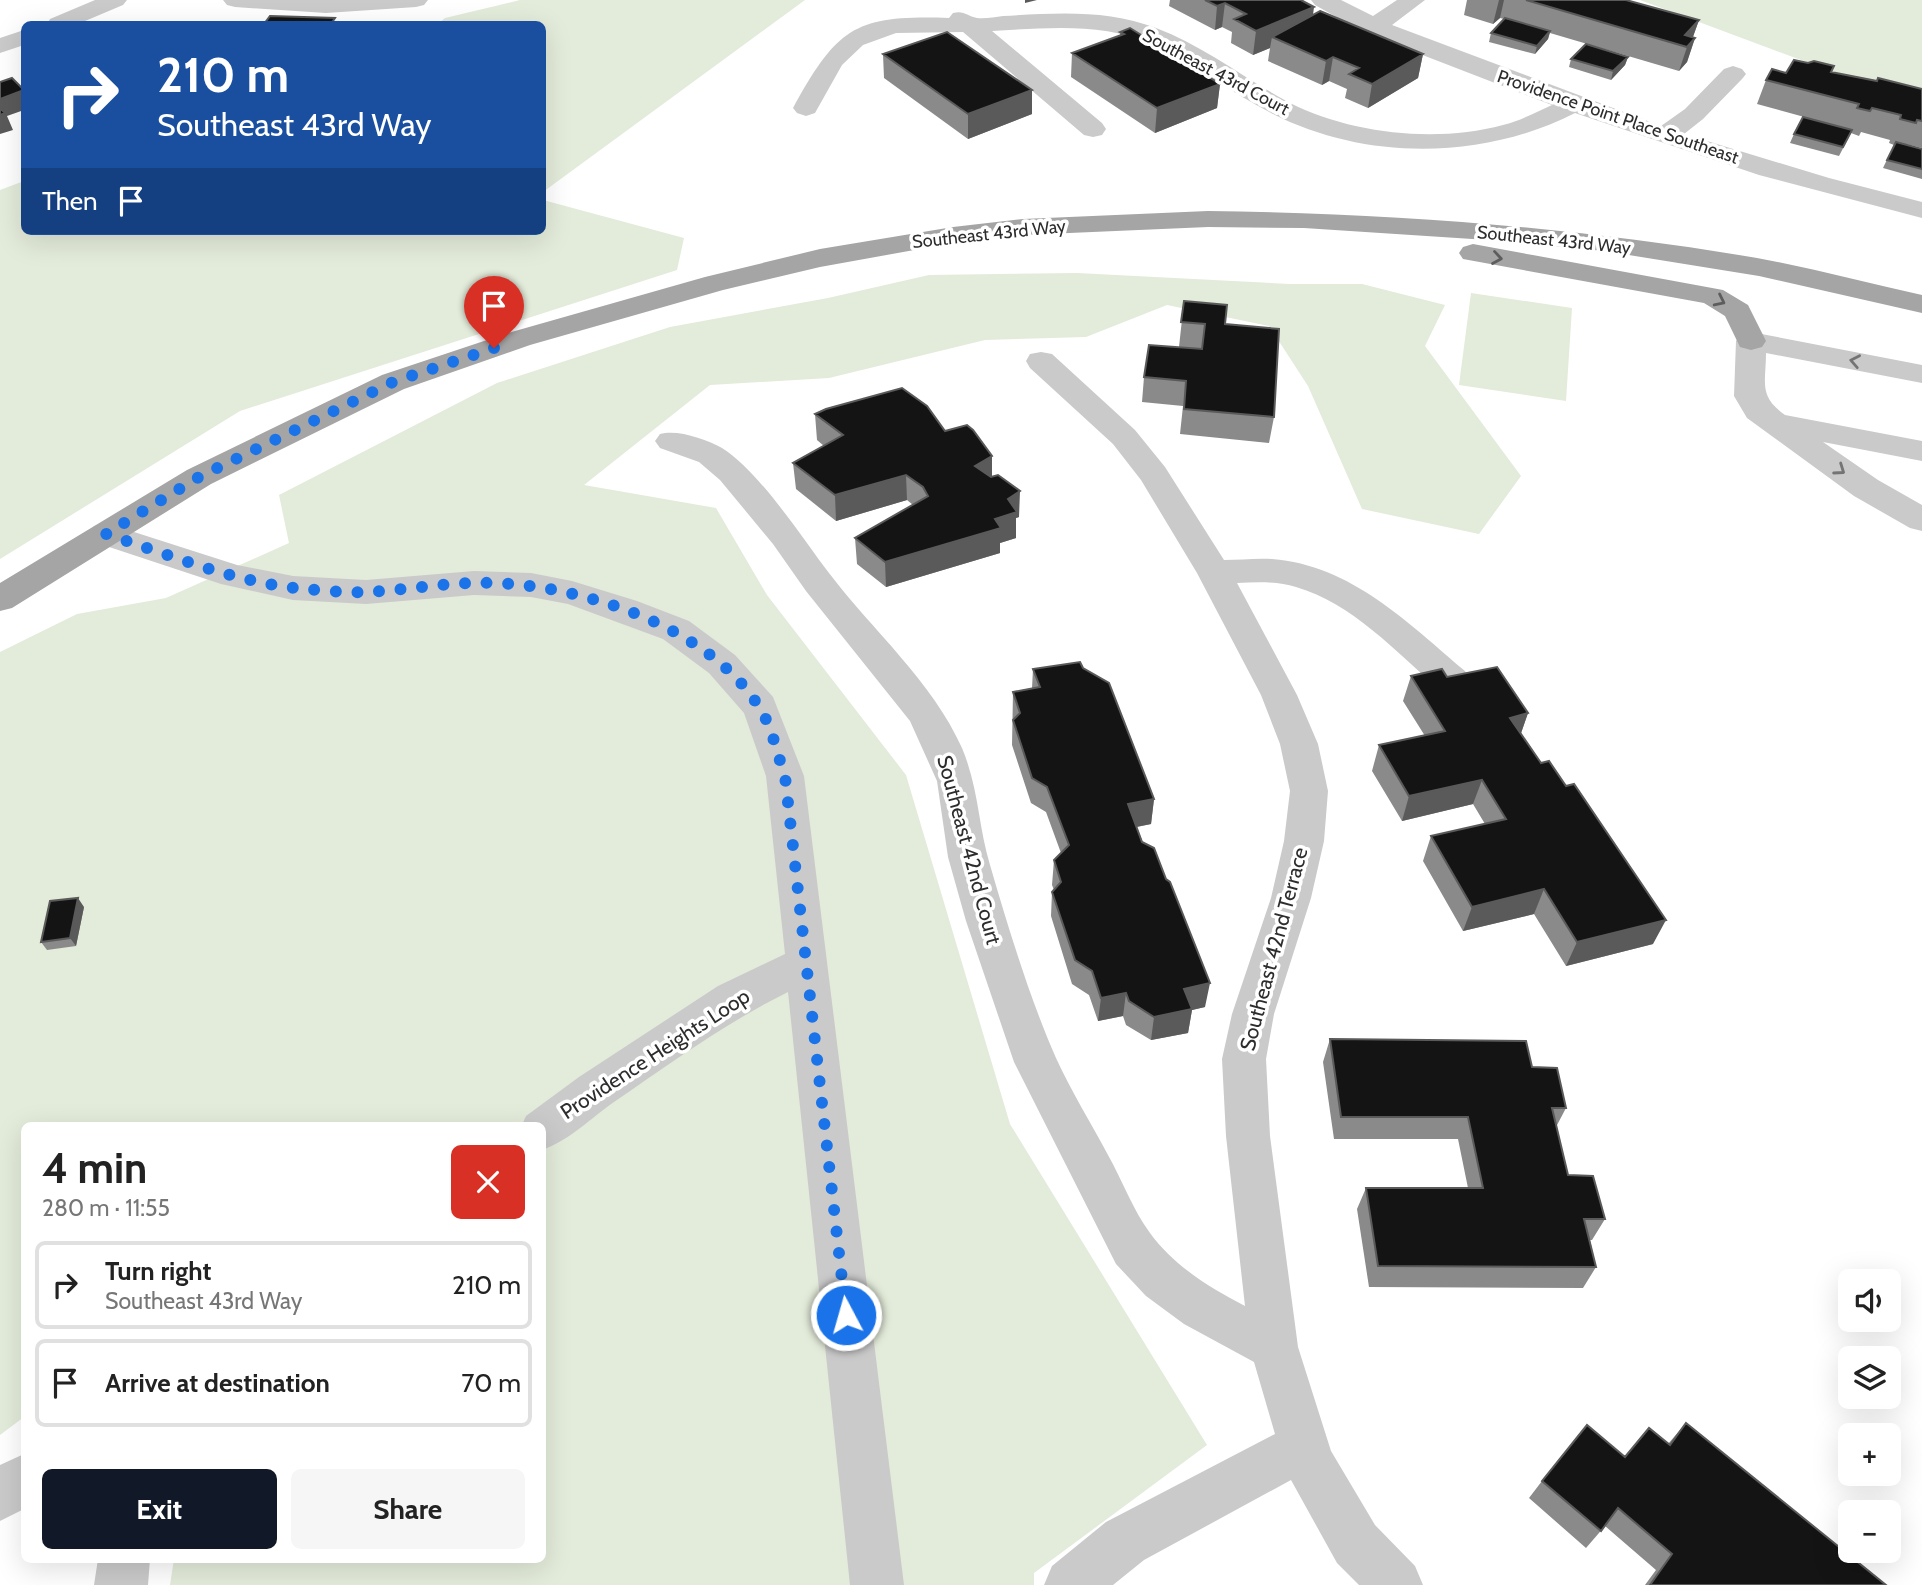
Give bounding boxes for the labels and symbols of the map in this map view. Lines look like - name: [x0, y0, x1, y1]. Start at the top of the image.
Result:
- street label: Southeast 43rd Court: [1139, 24, 1293, 120]
- street label: Providence Point Place Southeast: [1494, 65, 1742, 169]
- street label: Southeast 43rd Way: [911, 215, 1067, 253]
- street label: Southeast 43rd Way: [1476, 221, 1632, 259]
- one-way arrow: [1491, 250, 1503, 265]
- pin: [464, 276, 524, 348]
- one-way arrow: [1712, 292, 1725, 306]
- one-way arrow: [1849, 354, 1861, 369]
- one-way arrow: [1832, 462, 1845, 474]
- street label: Southeast 42nd Court: [932, 753, 1007, 947]
- street label: Southeast 42nd Terrace: [1234, 844, 1313, 1053]
- street label: Providence Heights Loop: [556, 983, 754, 1124]
- position arrow: [809, 1278, 883, 1352]

